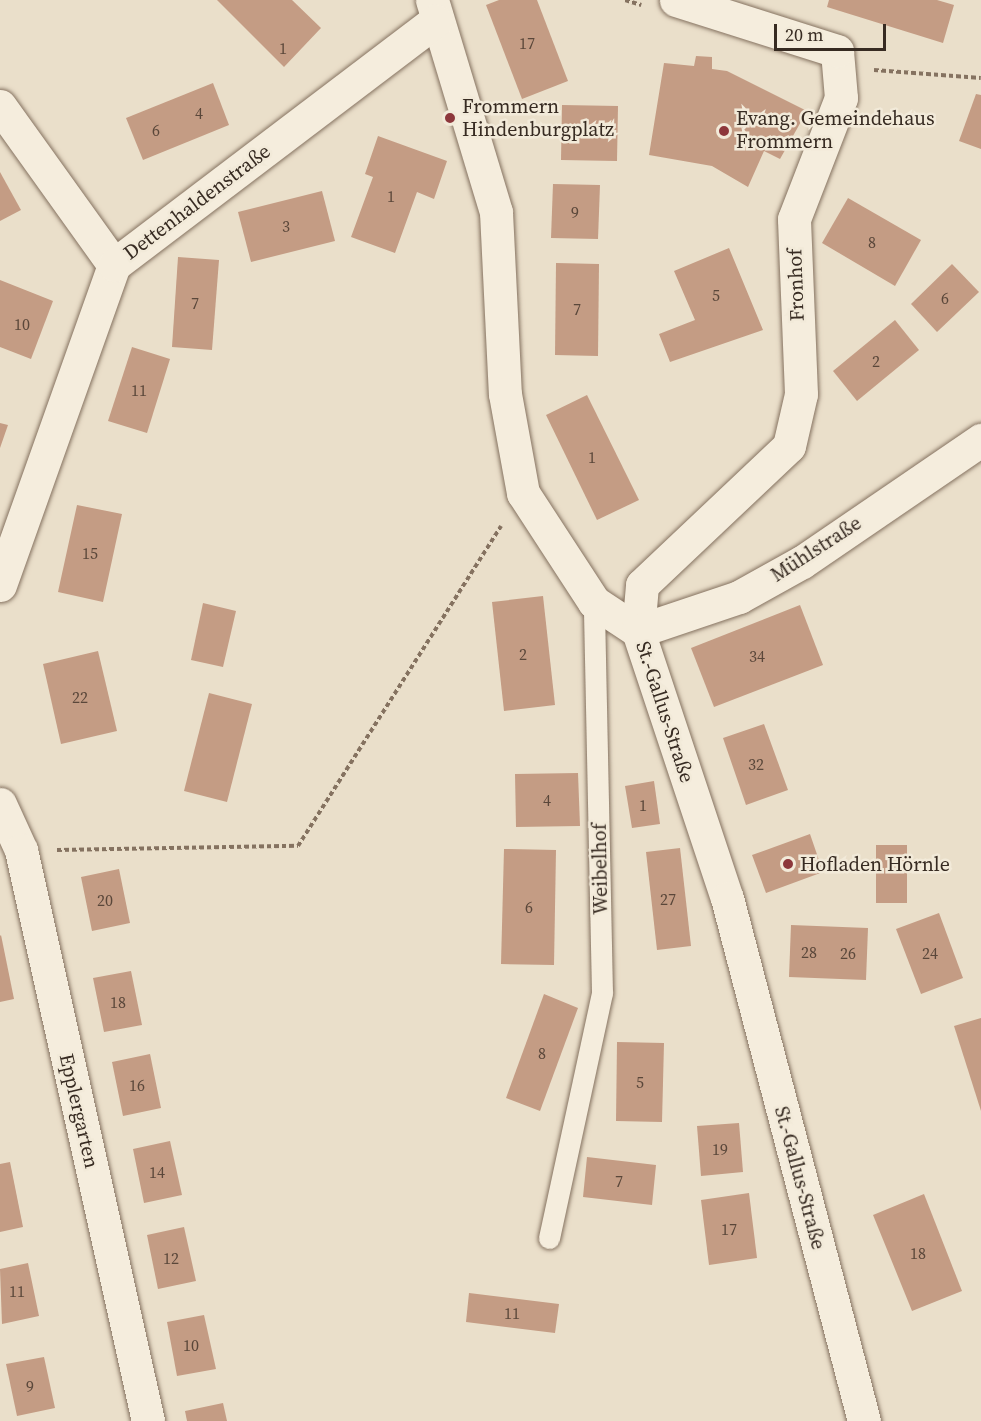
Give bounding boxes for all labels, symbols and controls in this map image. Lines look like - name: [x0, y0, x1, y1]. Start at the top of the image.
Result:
- scale bar: [777, 12, 890, 50]
- text: 20 m: [785, 22, 823, 47]
- house number: 17: [519, 33, 535, 53]
- house number: 1: [279, 38, 287, 58]
- place label: Frommern Hindenburgplatz: [462, 94, 614, 141]
- house number: 4: [195, 103, 203, 123]
- place label: Evang. Gemeindehaus Frommern: [736, 107, 935, 154]
- marker: Frommern Hindenburgplatz: [443, 111, 457, 125]
- house number: 6: [152, 120, 160, 140]
- marker: Evang. Gemeindehaus Frommern: [717, 124, 731, 138]
- street label: Dettenhaldenstraße: [119, 139, 275, 265]
- house number: 1: [387, 186, 395, 206]
- house number: 9: [571, 202, 579, 222]
- house number: 3: [282, 216, 290, 236]
- house number: 8: [868, 232, 876, 252]
- street label: Fronhof: [783, 248, 809, 322]
- house number: 5: [712, 285, 720, 305]
- house number: 6: [941, 288, 949, 308]
- house number: 7: [191, 293, 199, 313]
- house number: 7: [573, 299, 581, 319]
- house number: 10: [14, 314, 30, 334]
- house number: 2: [872, 351, 880, 371]
- house number: 11: [131, 380, 147, 400]
- house number: 1: [588, 447, 596, 467]
- street label: Mühlstraße: [766, 511, 866, 587]
- house number: 15: [82, 543, 98, 563]
- street label: St.-Gallus-Straße: [631, 638, 699, 786]
- house number: 2: [519, 644, 527, 664]
- house number: 34: [749, 646, 765, 666]
- house number: 22: [72, 687, 88, 707]
- house number: 32: [748, 754, 764, 774]
- house number: 4: [543, 790, 551, 810]
- house number: 1: [639, 795, 647, 815]
- street label: Weibelhof: [587, 823, 613, 915]
- place label: Hofladen Hörnle: [800, 852, 950, 876]
- marker: Hofladen Hörnle: [781, 857, 795, 871]
- house number: 27: [660, 889, 676, 909]
- house number: 20: [97, 890, 113, 910]
- house number: 6: [525, 897, 533, 917]
- house number: 28: [801, 942, 817, 962]
- house number: 26: [840, 943, 856, 963]
- house number: 24: [922, 943, 938, 963]
- house number: 18: [110, 992, 126, 1012]
- house number: 8: [538, 1043, 546, 1063]
- street label: Epplergarten: [54, 1051, 104, 1171]
- house number: 5: [636, 1072, 644, 1092]
- house number: 16: [129, 1075, 145, 1095]
- street label: St.-Gallus-Straße: [769, 1104, 831, 1252]
- house number: 19: [712, 1139, 728, 1159]
- house number: 14: [149, 1162, 165, 1182]
- house number: 7: [615, 1171, 623, 1191]
- house number: 17: [721, 1219, 737, 1239]
- house number: 18: [910, 1243, 926, 1263]
- house number: 12: [163, 1248, 179, 1268]
- house number: 11: [9, 1281, 25, 1301]
- house number: 11: [504, 1303, 520, 1323]
- house number: 10: [183, 1335, 199, 1355]
- house number: 9: [26, 1376, 34, 1396]

